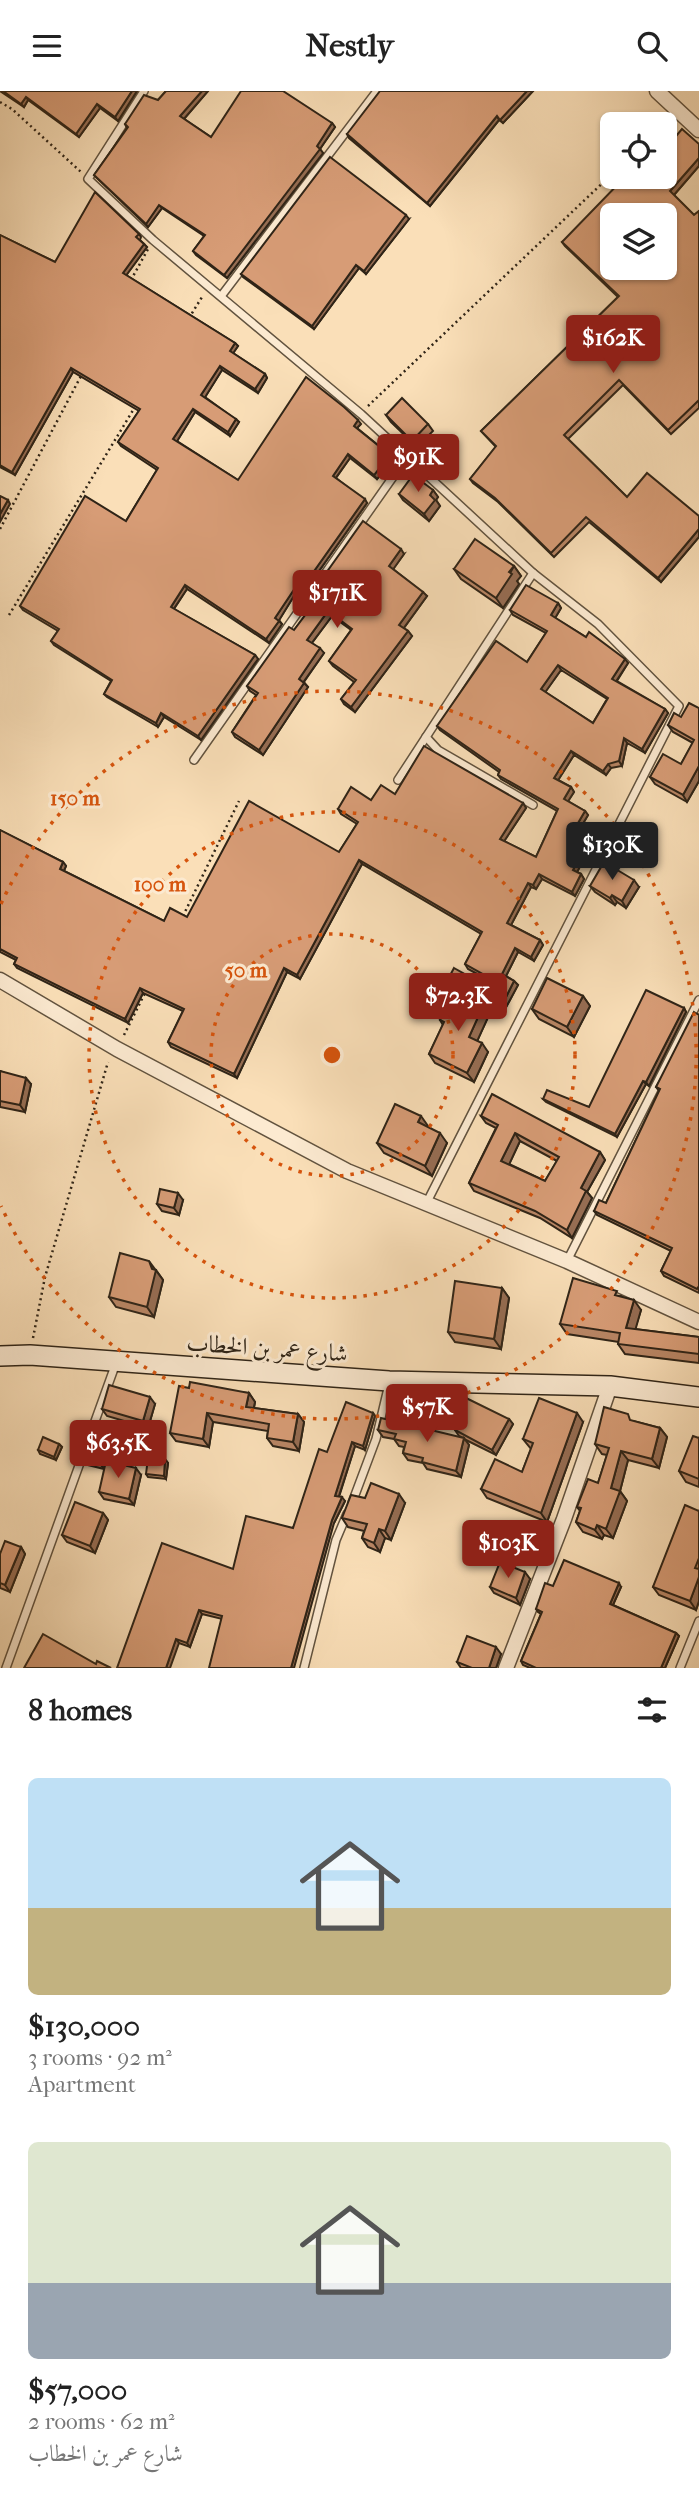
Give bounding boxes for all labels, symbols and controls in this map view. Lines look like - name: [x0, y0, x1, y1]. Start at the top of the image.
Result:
- icon: menu: [28, 27, 66, 65]
- text: Nestly: [306, 27, 394, 64]
- icon: search: [633, 27, 671, 65]
- map controls: [600, 112, 677, 280]
- button: locate: [600, 112, 677, 189]
- button: layers: [600, 203, 677, 280]
- pin: $162K: [564, 315, 662, 375]
- text: $162K: [582, 324, 644, 351]
- pin: $91K: [377, 435, 459, 494]
- text: $91K: [393, 443, 443, 470]
- pin: $171K: [288, 571, 386, 630]
- text: $171K: [309, 579, 365, 606]
- text: 150 m: [50, 786, 101, 810]
- pin: $130K: [563, 823, 661, 882]
- text: $130K: [582, 831, 642, 858]
- text: 100 m: [134, 872, 187, 896]
- text: 50 m: [225, 958, 268, 982]
- pin: $72.3K: [401, 974, 515, 1033]
- text: $72.3K: [425, 982, 491, 1009]
- centre of rings: [320, 1043, 344, 1067]
- street label: شارع عمر بن الخطاب: [185, 1328, 349, 1374]
- pin: $57K: [386, 1385, 468, 1444]
- text: $57K: [402, 1393, 452, 1420]
- pin: $63.5K: [61, 1421, 175, 1480]
- text: $63.5K: [86, 1429, 150, 1456]
- pin: $103K: [459, 1521, 557, 1580]
- text: $103K: [478, 1529, 538, 1556]
- icon: filters: [633, 1691, 671, 1729]
- text: 8 homes: [28, 1693, 132, 1728]
- icon: home: [287, 1823, 413, 1949]
- text: $130,000: [28, 2009, 140, 2044]
- text: 3 rooms · 92 m²: [28, 2044, 172, 2071]
- text: Apartment: [28, 2071, 136, 2098]
- icon: home: [287, 2187, 413, 2313]
- text: $57,000: [28, 2373, 127, 2408]
- text: 2 rooms · 62 m²: [28, 2408, 175, 2435]
- text: شارع عمر بن الخطاب: [28, 2440, 183, 2467]

